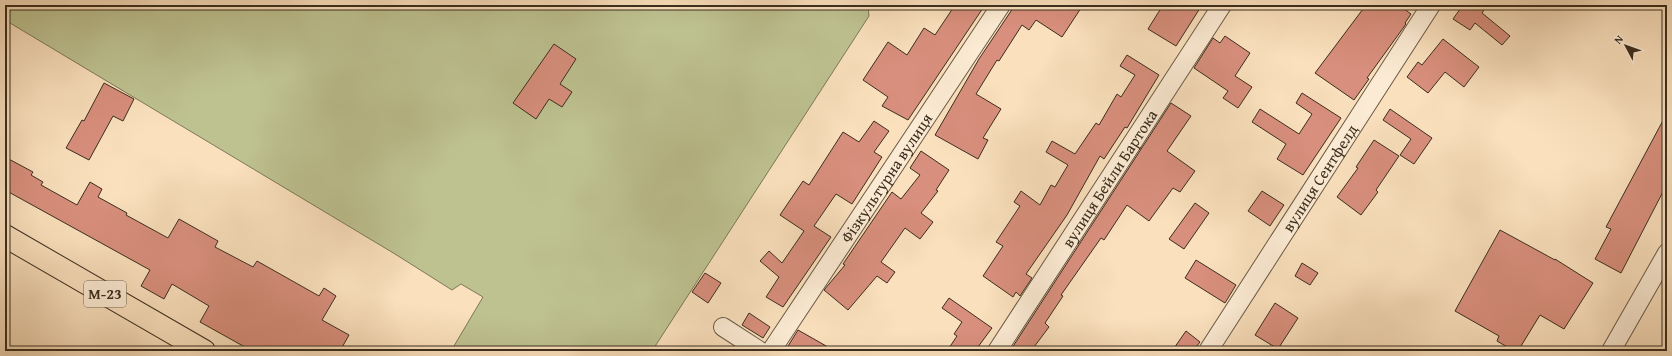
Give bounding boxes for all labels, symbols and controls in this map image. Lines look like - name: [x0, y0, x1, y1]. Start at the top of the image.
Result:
- north arrow: [1606, 26, 1646, 66]
- text: N: [1610, 31, 1627, 47]
- street label: вулиця Бейли Бартока: [1056, 104, 1163, 252]
- street label: Фізкультурна вулиця: [834, 108, 938, 247]
- street label: вулиця Сентфелд: [1276, 119, 1363, 236]
- road number: М-23: [84, 281, 126, 307]

